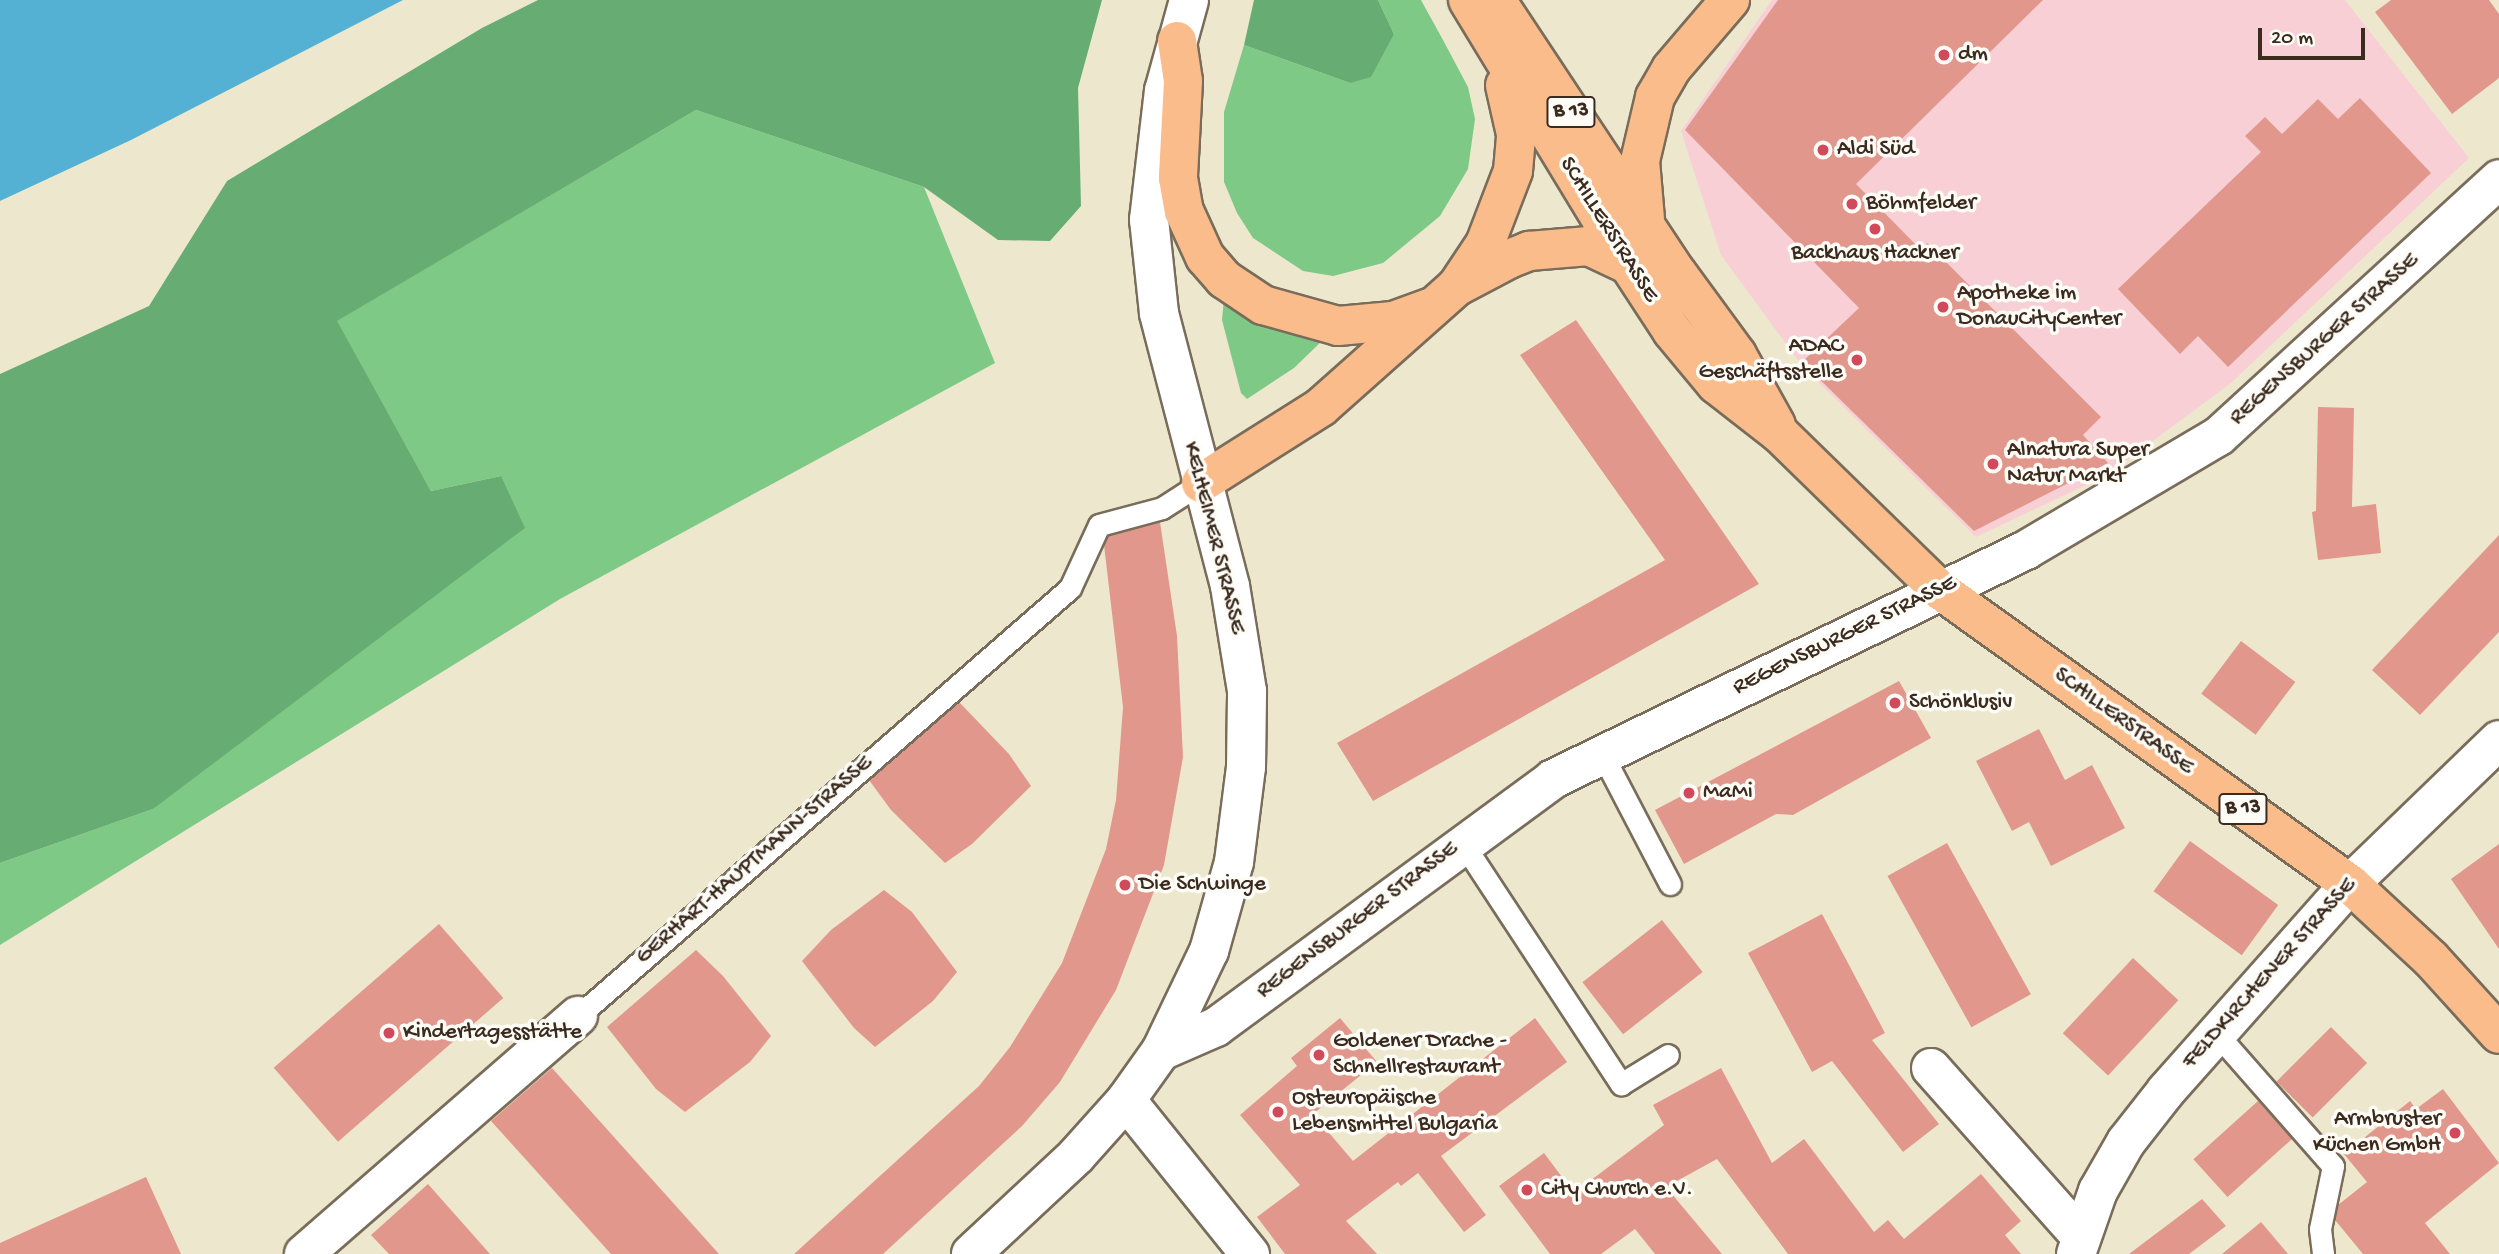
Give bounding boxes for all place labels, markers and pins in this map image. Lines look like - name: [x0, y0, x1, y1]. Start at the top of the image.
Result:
- place label: dm: [1958, 41, 1988, 69]
- marker: dm: [1936, 47, 1952, 63]
- place label: Aldi Süd: [1837, 136, 1914, 164]
- marker: Aldi Süd: [1815, 142, 1831, 158]
- place label: Böhmfelder: [1866, 190, 1976, 218]
- marker: Böhmfelder: [1844, 196, 1860, 212]
- marker: Backhaus Hackner: [1867, 221, 1883, 237]
- place label: Backhaus Hackner: [1791, 240, 1959, 268]
- place label: Apotheke im DonauCityCenter: [1957, 280, 2121, 334]
- marker: Apotheke im DonauCityCenter: [1935, 299, 1951, 315]
- place label: ADAC Geschäftsstelle: [1699, 333, 1843, 387]
- marker: ADAC Geschäftsstelle: [1849, 352, 1865, 368]
- place label: Alnatura Super Natur Markt: [2007, 437, 2149, 491]
- marker: Alnatura Super Natur Markt: [1985, 456, 2001, 472]
- place label: Schönklusiv: [1909, 689, 2012, 717]
- marker: Schönklusiv: [1887, 695, 1903, 711]
- place label: MaMi: [1703, 779, 1753, 807]
- marker: MaMi: [1681, 785, 1697, 801]
- place label: Die Schwinge: [1139, 871, 1266, 899]
- marker: Die Schwinge: [1117, 877, 1133, 893]
- place label: Kindertagesstätte: [403, 1019, 582, 1047]
- marker: Kindertagesstätte: [381, 1025, 397, 1041]
- place label: Goldener Drache - Schnellrestaurant: [1333, 1028, 1507, 1082]
- marker: Goldener Drache - Schnellrestaurant: [1311, 1047, 1327, 1063]
- place label: Osteuropäische Lebensmittel Bulgaria: [1292, 1085, 1498, 1139]
- marker: Osteuropäische Lebensmittel Bulgaria: [1270, 1104, 1286, 1120]
- place label: Armbruster Küchen GmbH: [2313, 1106, 2441, 1160]
- marker: Armbruster Küchen GmbH: [2447, 1125, 2463, 1141]
- place label: City Church e.V.: [1541, 1176, 1693, 1204]
- marker: City Church e.V.: [1519, 1182, 1535, 1198]

